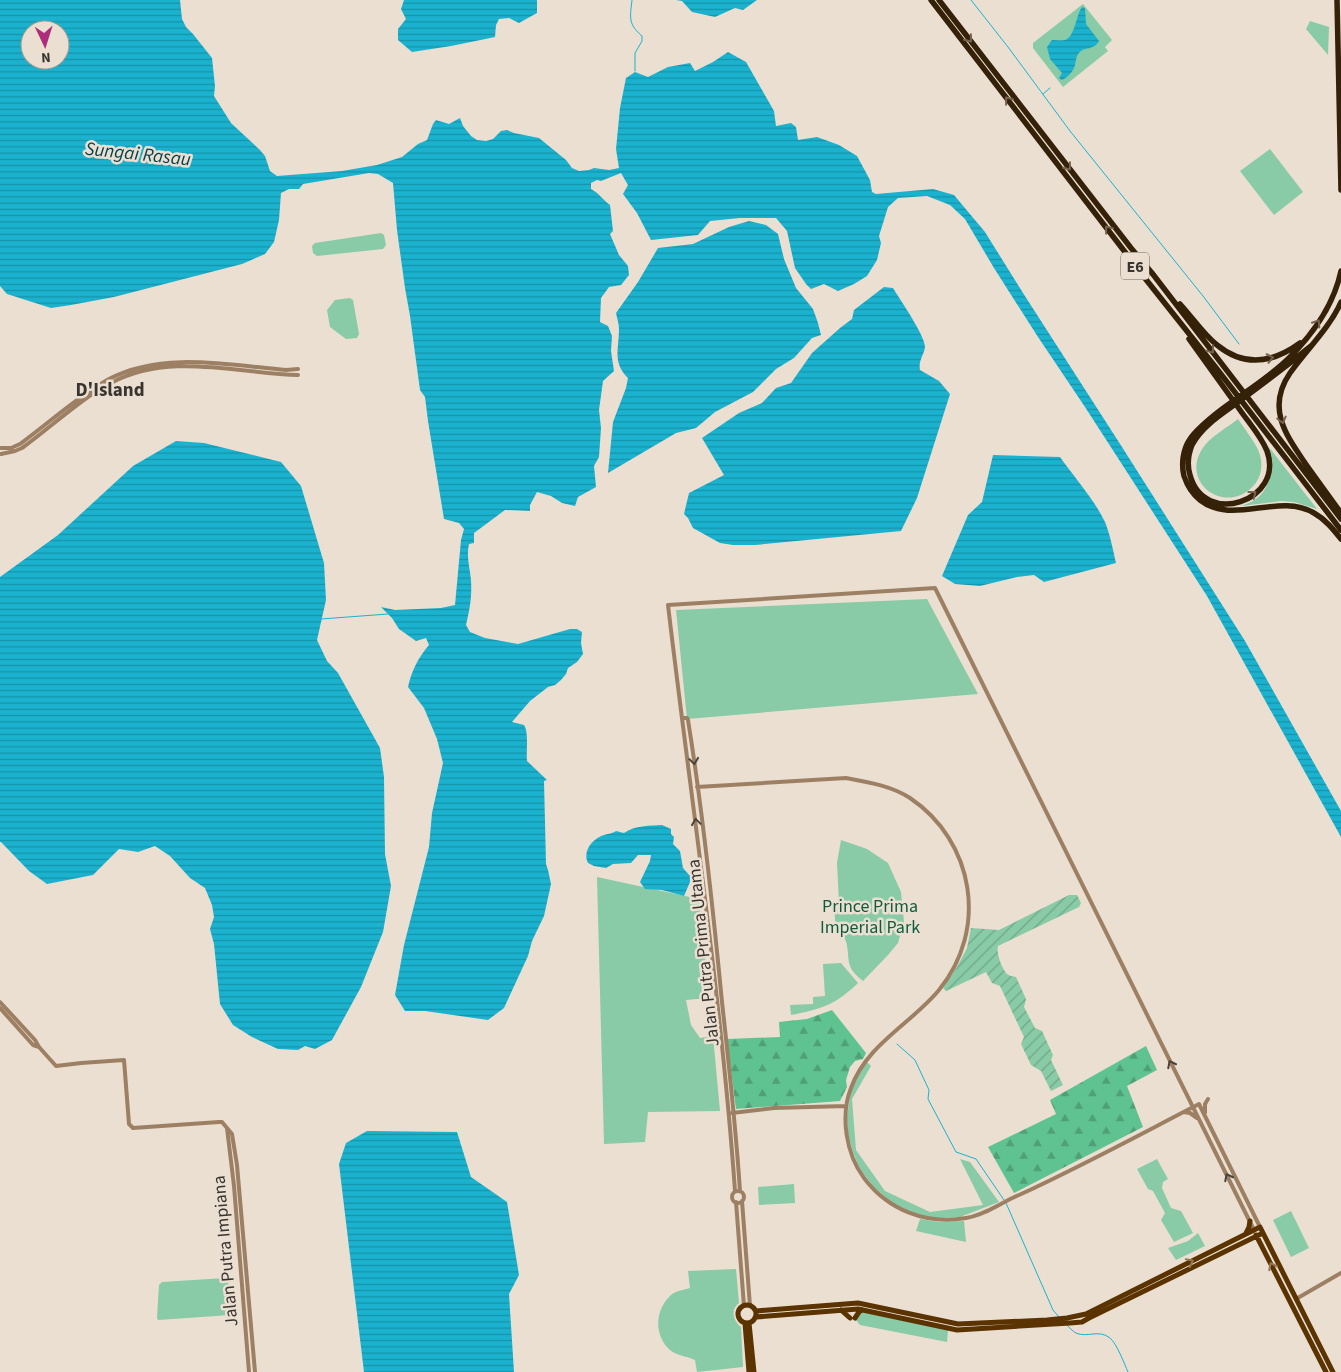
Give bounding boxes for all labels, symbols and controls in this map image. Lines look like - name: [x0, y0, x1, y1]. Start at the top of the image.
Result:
- north arrow: [20, 20, 70, 70]
- one-way arrow: [963, 33, 972, 42]
- text: N: [40, 47, 51, 67]
- one-way arrow: [1006, 97, 1014, 106]
- water label: Sungai Rasau: [84, 136, 192, 173]
- one-way arrow: [1063, 161, 1071, 170]
- one-way arrow: [1105, 226, 1113, 235]
- road number: E6: [1121, 252, 1149, 280]
- one-way arrow: [1311, 320, 1321, 329]
- one-way arrow: [1206, 344, 1214, 353]
- one-way arrow: [1266, 353, 1275, 363]
- district label: D'Island: [75, 377, 145, 404]
- one-way arrow: [1276, 416, 1287, 425]
- one-way arrow: [1247, 492, 1256, 500]
- one-way arrow: [688, 757, 699, 765]
- one-way arrow: [691, 817, 702, 825]
- street label: Jalan Putra Prima Utama: [681, 858, 726, 1048]
- park label: Prince Prima Imperial Park: [820, 894, 920, 940]
- one-way arrow: [1167, 1060, 1177, 1069]
- street label: Jalan Putra Impiana: [206, 1174, 245, 1327]
- one-way arrow: [1224, 1174, 1234, 1183]
- one-way arrow: [1185, 1257, 1194, 1268]
- one-way arrow: [1268, 1262, 1278, 1271]

